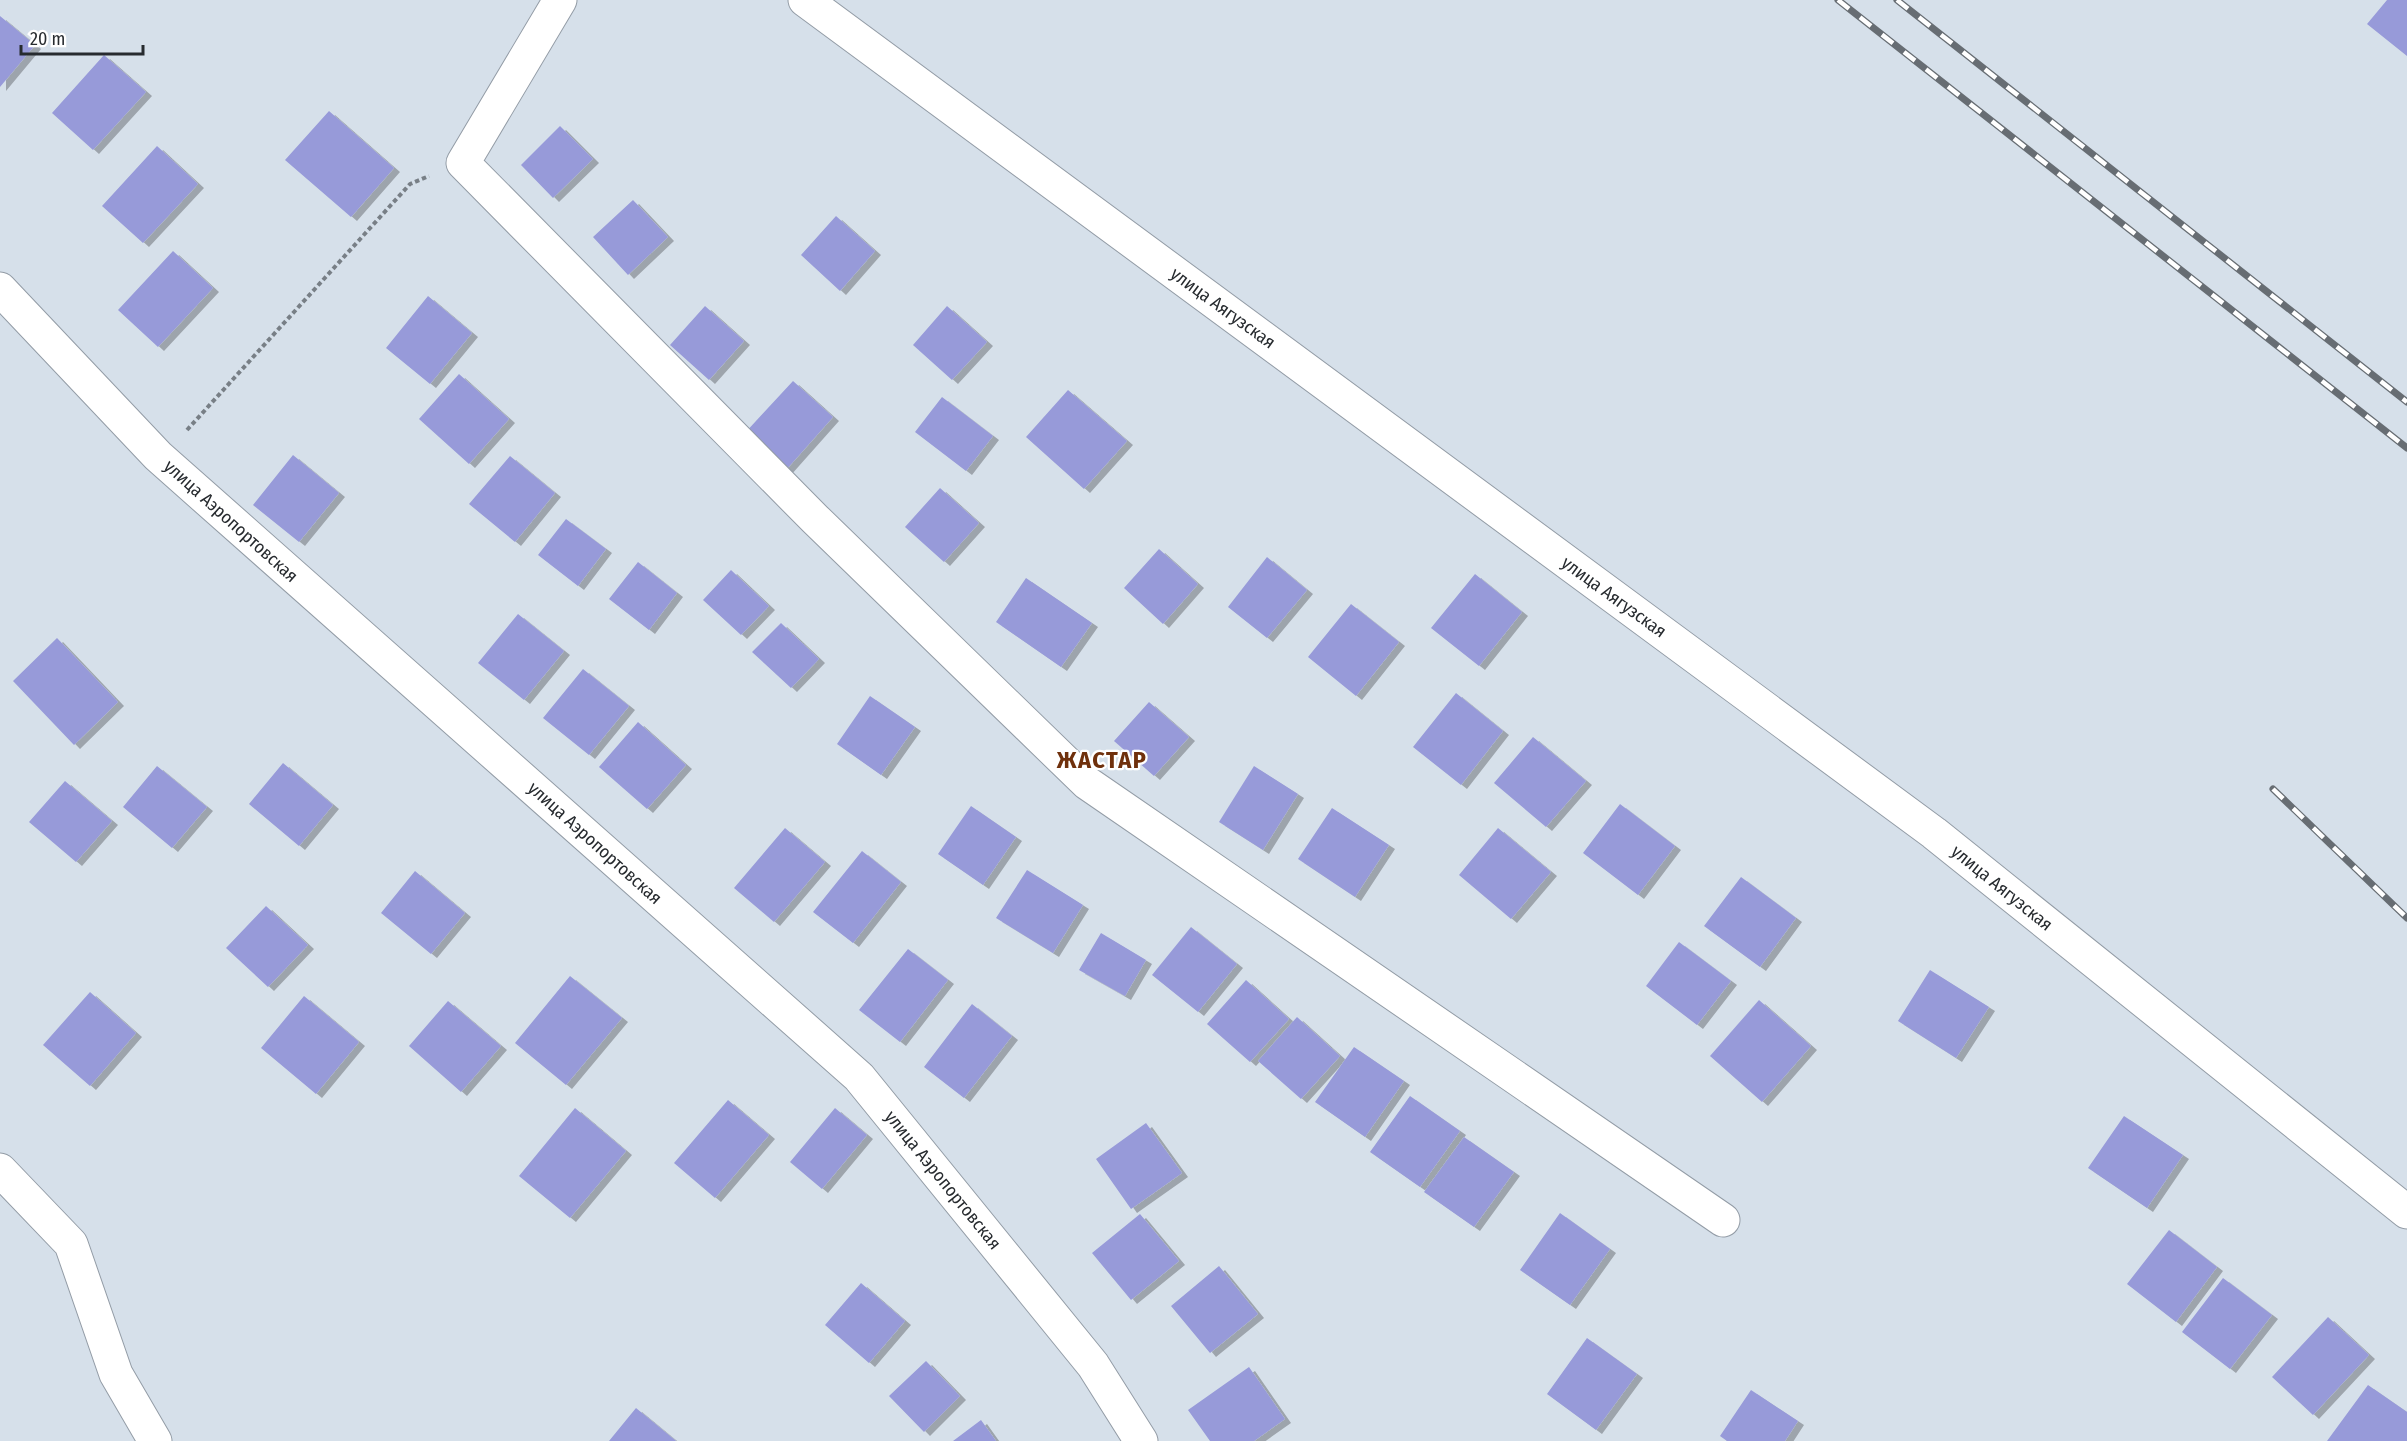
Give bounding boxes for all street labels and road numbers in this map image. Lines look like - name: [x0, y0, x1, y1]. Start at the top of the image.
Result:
- street label: улица Аягузская: [1166, 263, 1280, 353]
- street label: улица Аэропортовская: [159, 455, 303, 587]
- street label: улица Аягузская: [1557, 552, 1671, 642]
- street label: улица Аэропортовская: [523, 777, 667, 909]
- street label: улица Аягузская: [1947, 840, 2057, 936]
- street label: улица Аэропортовская: [880, 1106, 1006, 1254]

